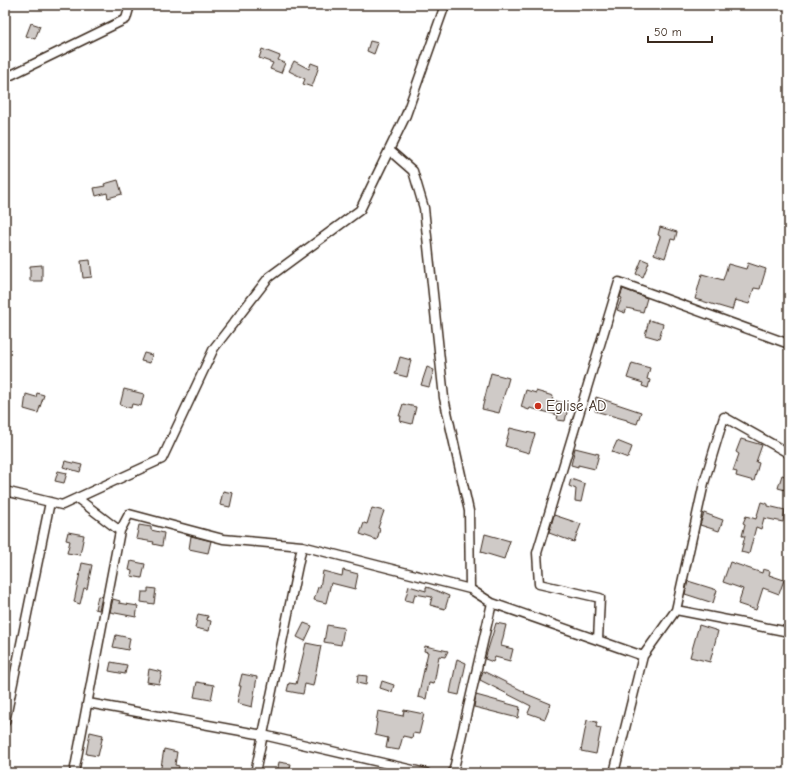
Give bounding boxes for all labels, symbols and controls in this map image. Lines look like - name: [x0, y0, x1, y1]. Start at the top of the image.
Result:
- scale bar: [648, 18, 712, 44]
- text: 50 m: [654, 25, 682, 39]
- place label: Eglise AD: [546, 397, 607, 415]
- marker: Eglise AD: [533, 401, 543, 411]

